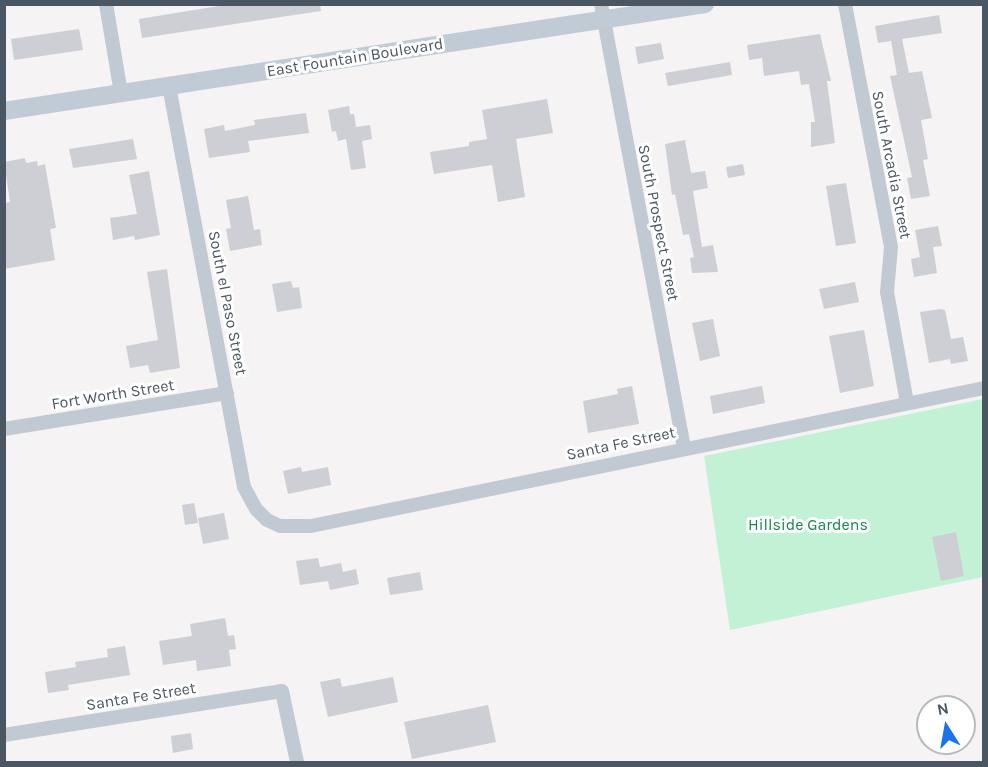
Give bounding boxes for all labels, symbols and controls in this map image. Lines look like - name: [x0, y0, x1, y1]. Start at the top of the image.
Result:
- street label: East Fountain Boulevard: [265, 35, 445, 81]
- street label: South Arcadia Street: [867, 89, 915, 241]
- street label: South Prospect Street: [633, 143, 683, 303]
- street label: South el Paso Street: [204, 229, 250, 377]
- street label: Fort Worth Street: [50, 376, 176, 414]
- street label: Santa Fe Street: [565, 423, 677, 465]
- park label: Hillside Gardens: [748, 515, 868, 535]
- street label: Santa Fe Street: [85, 679, 197, 715]
- north arrow: [916, 695, 976, 755]
- text: N: [935, 698, 950, 719]

